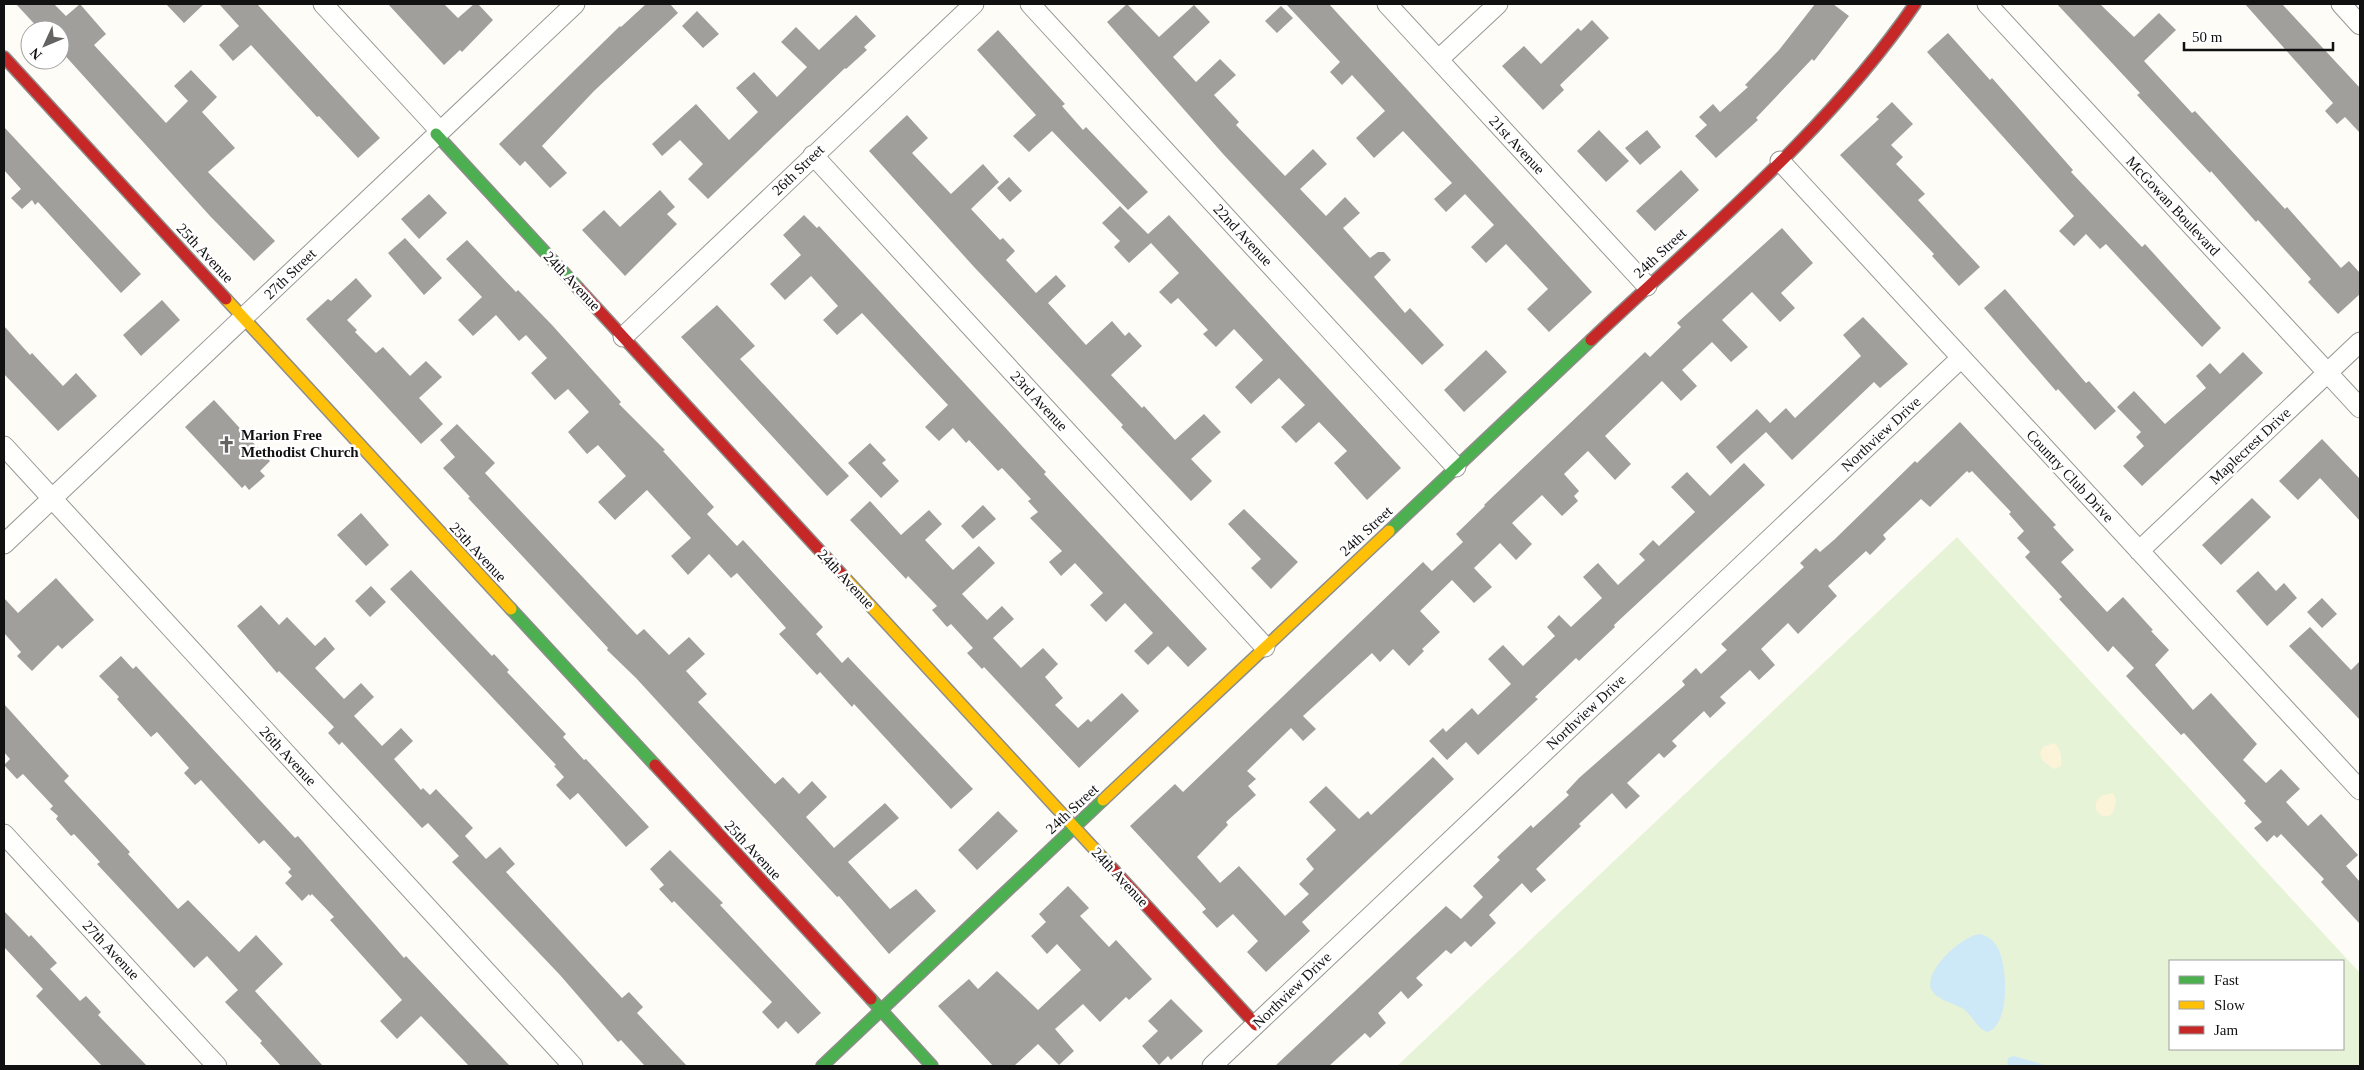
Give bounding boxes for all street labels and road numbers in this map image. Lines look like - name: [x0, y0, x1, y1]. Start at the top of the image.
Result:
- street label: 21st Avenue: [1486, 113, 1548, 178]
- street label: 26th Street: [769, 141, 828, 198]
- street label: McGowan Boulevard: [2123, 153, 2223, 259]
- street label: 22nd Avenue: [1210, 201, 1276, 269]
- street label: 25th Avenue: [174, 220, 237, 286]
- street label: 24th Street: [1631, 224, 1690, 281]
- street label: 27th Street: [261, 245, 320, 302]
- street label: 24th Avenue: [541, 248, 604, 314]
- street label: 23rd Avenue: [1007, 368, 1071, 434]
- street label: Northview Drive: [1838, 393, 1924, 475]
- street label: Maplecrest Drive: [2206, 404, 2294, 488]
- street label: Country Club Drive: [2023, 427, 2117, 526]
- street label: 24th Street: [1337, 502, 1396, 559]
- street label: 25th Avenue: [447, 519, 510, 585]
- street label: 24th Avenue: [815, 546, 878, 612]
- street label: Northview Drive: [1543, 671, 1629, 753]
- street label: 26th Avenue: [257, 723, 320, 789]
- street label: 24th Street: [1043, 780, 1102, 837]
- street label: 25th Avenue: [722, 817, 785, 883]
- street label: 24th Avenue: [1089, 844, 1152, 910]
- street label: 27th Avenue: [80, 917, 143, 983]
- street label: Northview Drive: [1250, 949, 1335, 1031]

